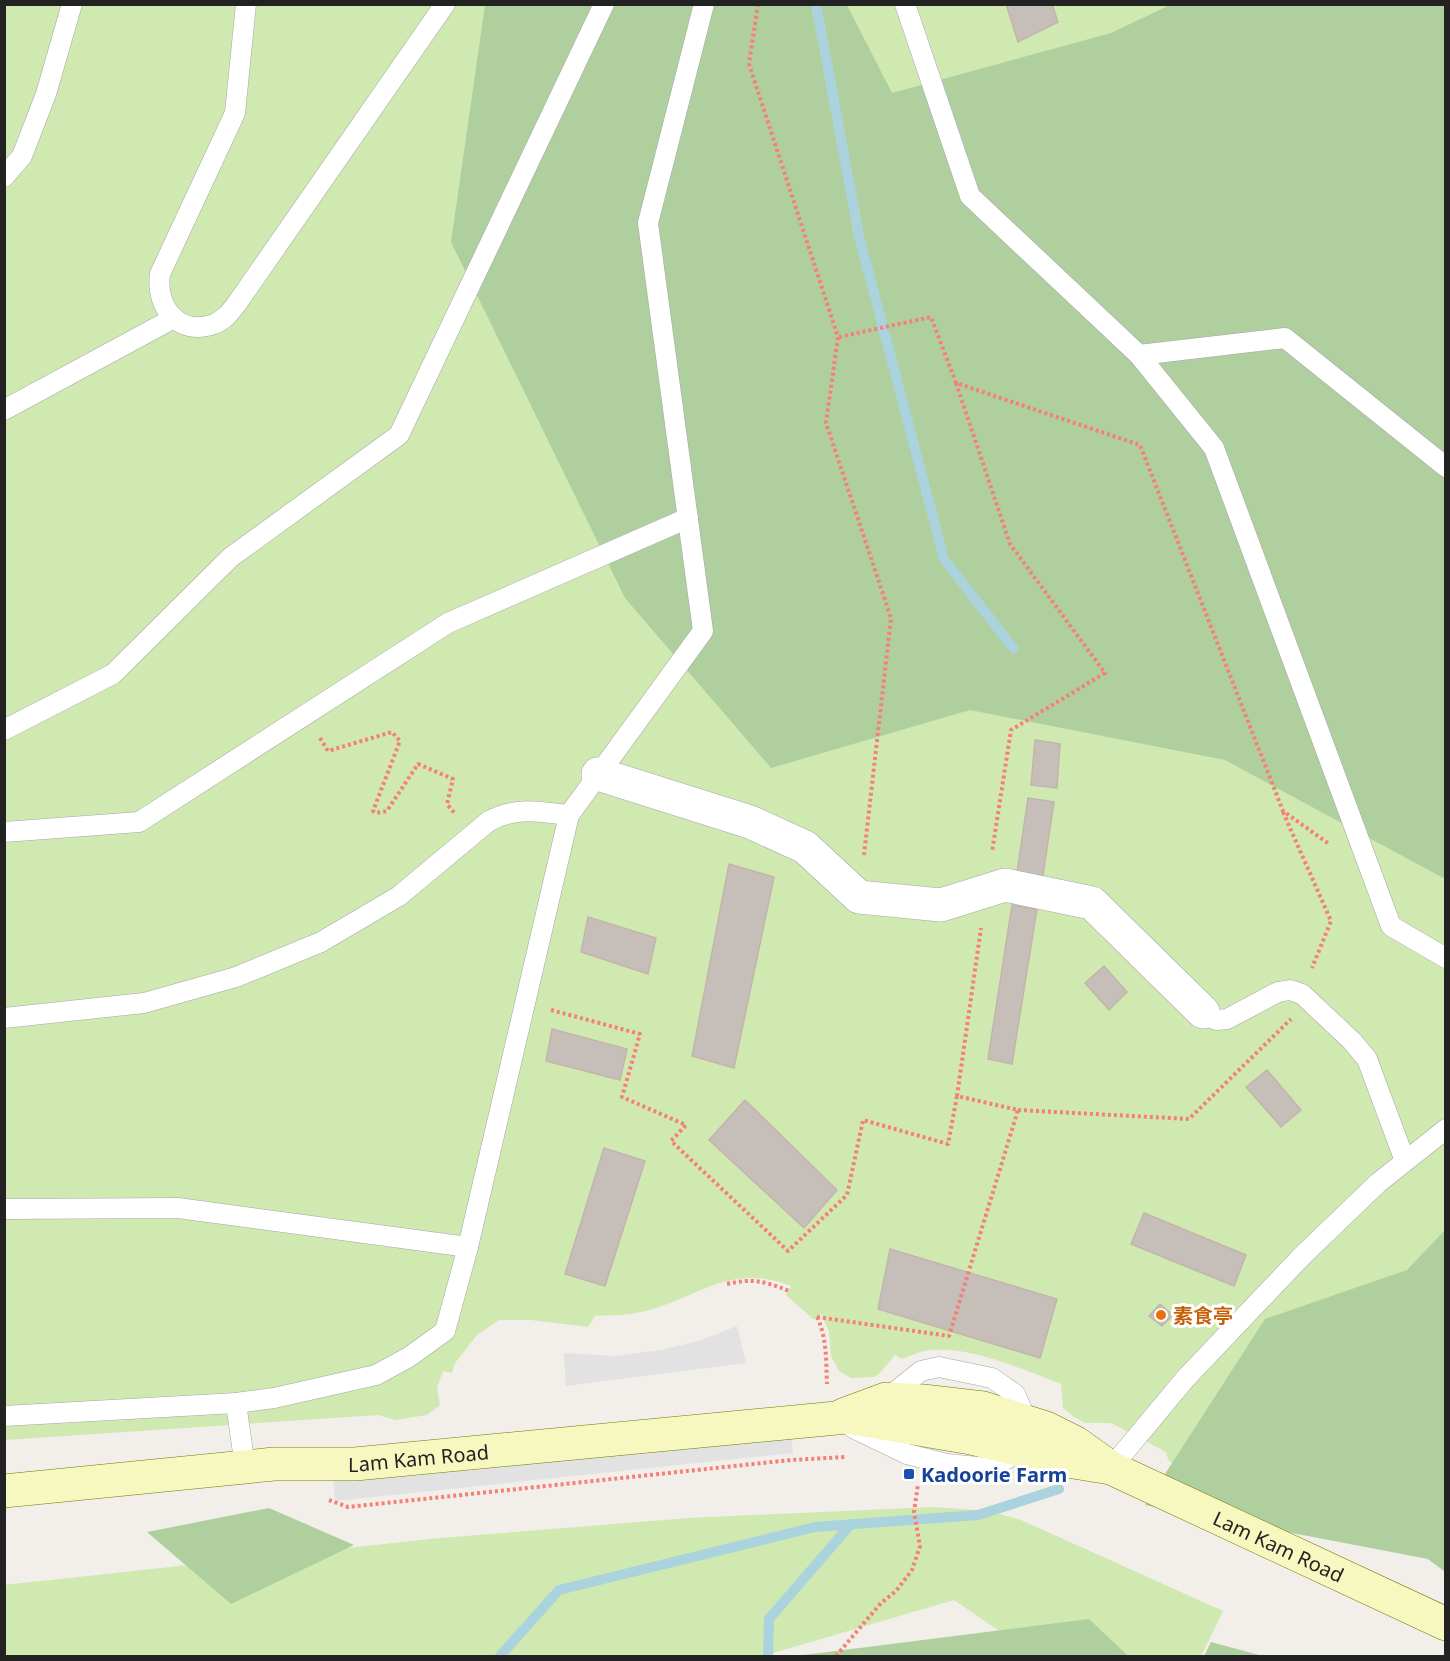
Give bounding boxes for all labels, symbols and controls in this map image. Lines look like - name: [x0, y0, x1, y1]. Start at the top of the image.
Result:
- place label: 素食亭: [1173, 1302, 1233, 1329]
- marker: 素食亭: [1154, 1308, 1168, 1322]
- street label: Lam Kam Road: [348, 1438, 490, 1478]
- place label: Kadoorie Farm: [921, 1461, 1067, 1488]
- marker: Kadoorie Farm: [902, 1467, 916, 1481]
- street label: Lam Kam Road: [1209, 1504, 1348, 1588]

